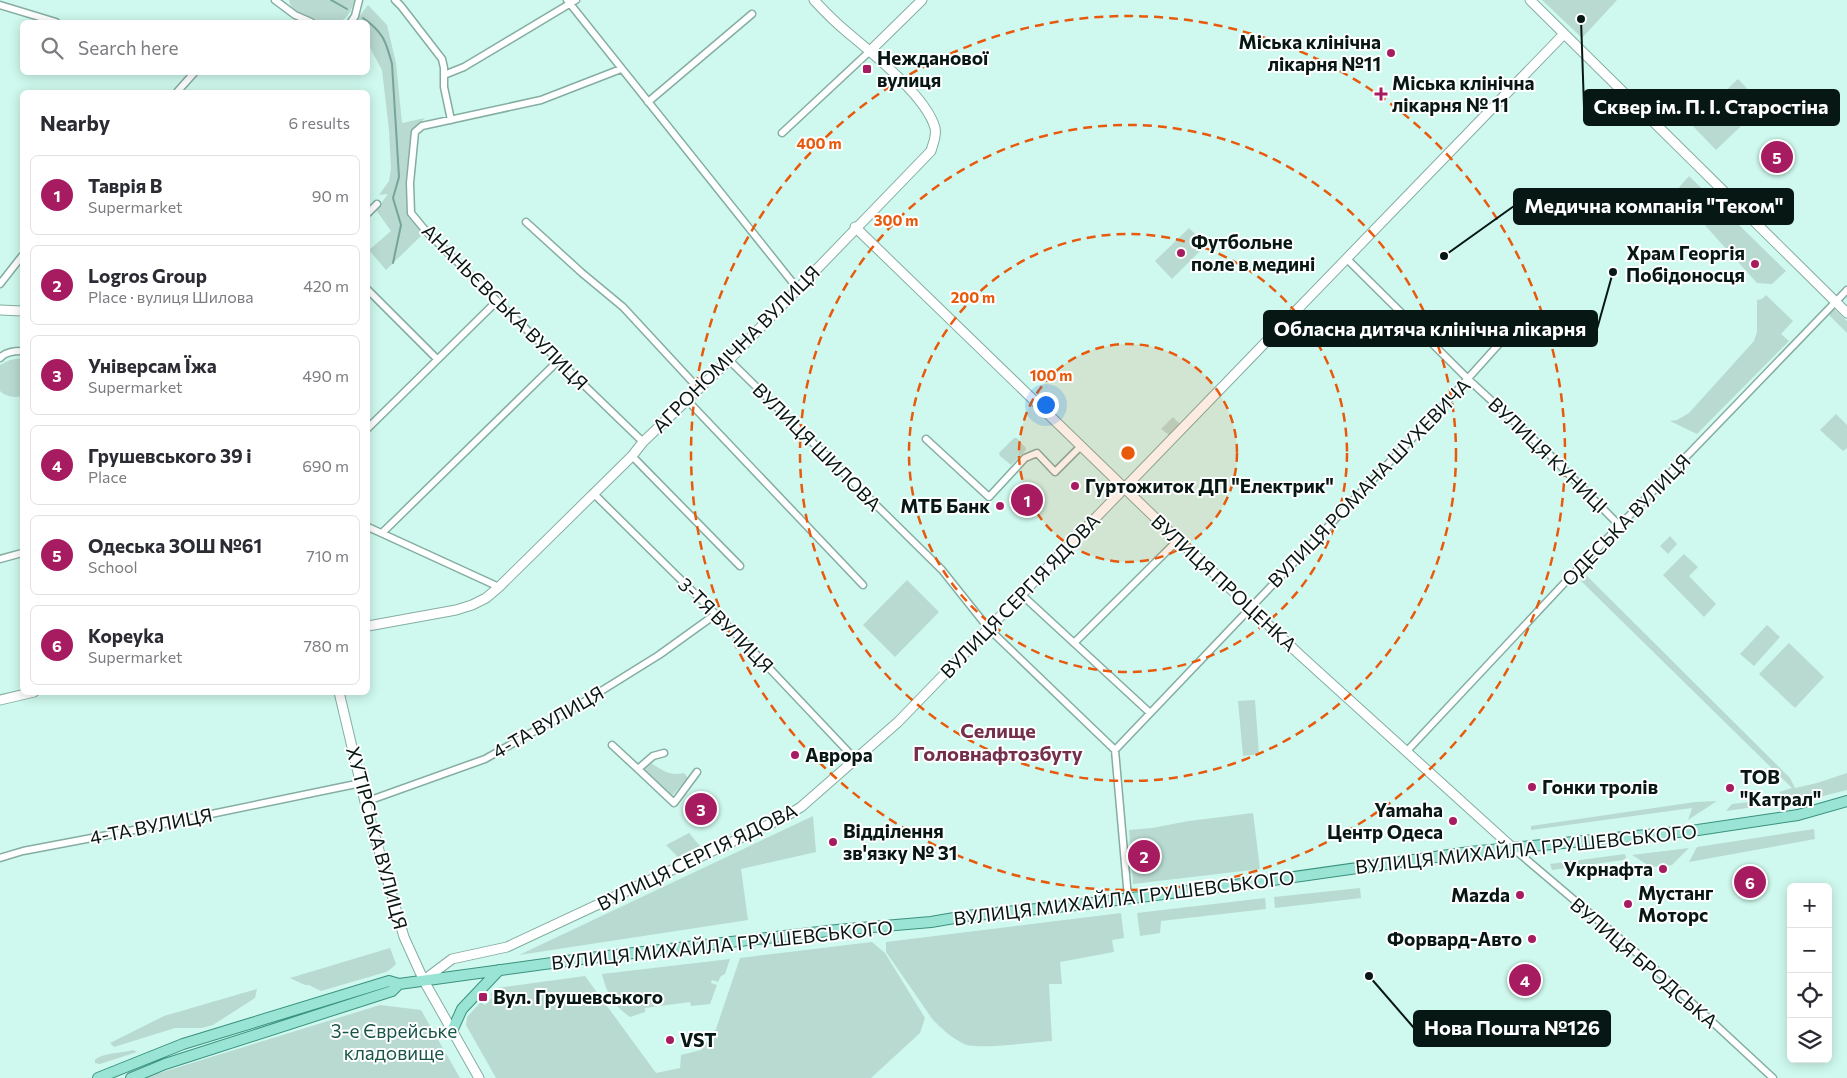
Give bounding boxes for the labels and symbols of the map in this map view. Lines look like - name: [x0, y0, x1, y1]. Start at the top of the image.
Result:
- place label: Міська клінічна лікарня №11: [1238, 30, 1381, 75]
- place label: Нежданової вулиця: [877, 46, 989, 91]
- marker: Міська клінічна лікарня №11: [1385, 47, 1397, 59]
- marker: Нежданової вулиця: [861, 63, 873, 75]
- place label: Міська клінічна лікарня № 11: [1392, 71, 1535, 116]
- marker: Міська клінічна лікарня № 11: [1374, 87, 1388, 101]
- callout: Сквер ім. П. І. Старостіна: [1584, 90, 1839, 125]
- text: Сквер ім. П. І. Старостіна: [1593, 94, 1829, 118]
- text: 400 m: [796, 134, 842, 152]
- pin: 5: [1761, 138, 1793, 176]
- callout: Медична компанія "Теком": [1514, 189, 1793, 224]
- text: Медична компанія "Теком": [1524, 193, 1784, 217]
- text: 300 m: [874, 211, 918, 229]
- street label: АНАНЬЄВСЬКА ВУЛИЦЯ: [418, 219, 593, 394]
- place label: Футбольне поле в медині: [1191, 230, 1315, 275]
- place label: Храм Георгія Побідоносця: [1626, 241, 1745, 286]
- marker: Футбольне поле в медині: [1175, 247, 1187, 259]
- marker: Храм Георгія Побідоносця: [1749, 258, 1761, 270]
- street label: АГРОНОМІЧНА ВУЛИЦЯ: [647, 260, 824, 437]
- text: 200 m: [951, 288, 995, 306]
- callout: Обласна дитяча клінічна лікарня: [1264, 311, 1597, 346]
- text: Обласна дитяча клінічна лікарня: [1274, 316, 1586, 340]
- text: 100 m: [1030, 366, 1072, 384]
- street label: ВУЛИЦЯ РОМАНА ШУХЕВИЧА: [1263, 373, 1475, 592]
- street label: ВУЛИЦЯ ШИЛОВА: [748, 378, 886, 516]
- your location: [1033, 392, 1059, 418]
- street label: ВУЛИЦЯ КУНИЦІ: [1484, 392, 1613, 517]
- centre of rings: [1119, 444, 1137, 462]
- street label: ОДЕСЬКА ВУЛИЦЯ: [1557, 449, 1695, 590]
- place label: Гуртожиток ДП "Електрик": [1085, 474, 1334, 497]
- marker: Гуртожиток ДП "Електрик": [1069, 480, 1081, 492]
- pin: 1: [1011, 481, 1043, 519]
- place label: МТБ Банк: [900, 494, 990, 517]
- marker: МТБ Банк: [994, 500, 1006, 512]
- street label: ВУЛИЦЯ СЕРГІЯ ЯДОВА: [935, 509, 1104, 683]
- street label: ВУЛИЦЯ ПРОЦЕНКА: [1147, 509, 1302, 656]
- street label: 3-ТЯ ВУЛИЦЯ: [674, 572, 779, 677]
- street label: 4-ТА ВУЛИЦЯ: [488, 680, 607, 763]
- district label: Селище Головнафтозбуту: [913, 718, 1083, 765]
- place label: Аврора: [805, 743, 873, 766]
- street label: ХУТІРСЬКА ВУЛИЦЯ: [342, 744, 413, 932]
- marker: Аврора: [789, 749, 801, 761]
- place label: ТОВ "Катрал": [1740, 765, 1821, 810]
- place label: Гонки тролів: [1542, 775, 1658, 798]
- marker: Гонки тролів: [1526, 781, 1538, 793]
- marker: ТОВ "Катрал": [1724, 782, 1736, 794]
- pin: 3: [685, 790, 717, 828]
- street label: ВУЛИЦЯ СЕРГІЯ ЯДОВА: [593, 798, 800, 915]
- place label: Yamaha Центр Одеса: [1327, 798, 1443, 843]
- street label: 4-ТА ВУЛИЦЯ: [88, 802, 214, 849]
- marker: Yamaha Центр Одеса: [1447, 815, 1459, 827]
- place label: Відділення зв'язку № 31: [843, 819, 957, 864]
- street label: ВУЛИЦЯ МИХАЙЛА ГРУШЕВСЬКОГО: [1354, 819, 1698, 878]
- marker: Відділення зв'язку № 31: [827, 836, 839, 848]
- pin: 2: [1128, 837, 1160, 875]
- place label: Укрнафта: [1564, 857, 1653, 880]
- marker: Укрнафта: [1657, 863, 1669, 875]
- pin: 6: [1734, 863, 1766, 901]
- street label: ВУЛИЦЯ МИХАЙЛА ГРУШЕВСЬКОГО: [952, 865, 1296, 930]
- place label: Мустанг Моторс: [1638, 881, 1714, 926]
- place label: Mazda: [1451, 883, 1510, 906]
- marker: Mazda: [1514, 889, 1526, 901]
- street label: ВУЛИЦЯ БРОДСЬКА: [1566, 893, 1723, 1033]
- marker: Мустанг Моторс: [1622, 898, 1634, 910]
- street label: ВУЛИЦЯ МИХАЙЛА ГРУШЕВСЬКОГО: [550, 915, 894, 974]
- place label: Форвард-Авто: [1387, 927, 1522, 950]
- marker: Форвард-Авто: [1526, 933, 1538, 945]
- pin: 4: [1509, 961, 1541, 999]
- place label: Вул. Грушевського: [493, 985, 663, 1008]
- marker: Вул. Грушевського: [477, 991, 489, 1003]
- callout: Нова Пошта №126: [1414, 1011, 1610, 1046]
- text: Нова Пошта №126: [1424, 1015, 1600, 1039]
- park label: 3-е Єврейське кладовище: [331, 1019, 457, 1064]
- place label: VST: [680, 1028, 716, 1051]
- marker: VST: [664, 1034, 676, 1046]

